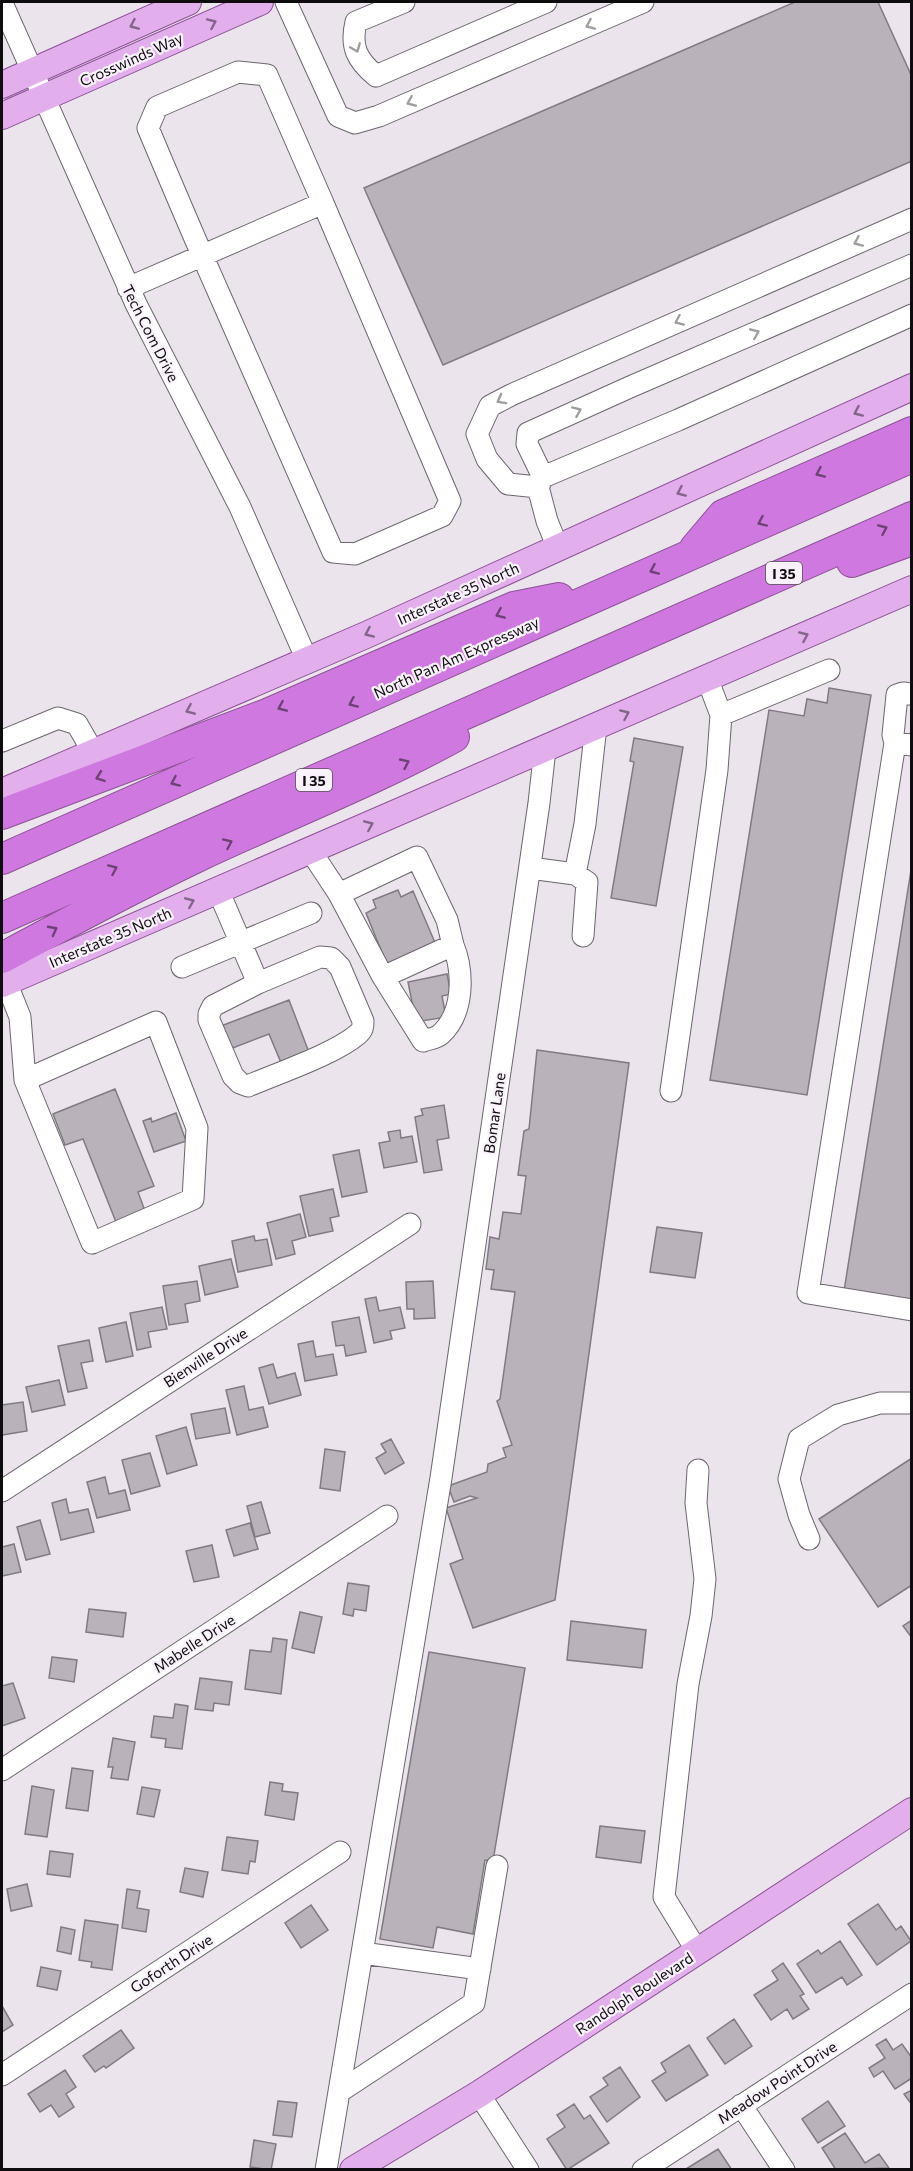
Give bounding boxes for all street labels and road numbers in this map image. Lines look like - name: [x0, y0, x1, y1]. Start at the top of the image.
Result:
- street label: Crosswinds Way: [77, 28, 186, 90]
- street label: Tech Com Drive: [119, 281, 183, 385]
- street label: Interstate 35 North: [394, 558, 522, 628]
- road number: I 35: [766, 562, 802, 584]
- street label: North Pan Am Expressway: [371, 612, 542, 702]
- road number: I 35: [296, 769, 332, 791]
- street label: Interstate 35 North: [46, 903, 174, 971]
- street label: Bomar Lane: [479, 1071, 509, 1155]
- street label: Bienville Drive: [160, 1323, 250, 1391]
- street label: Mabelle Drive: [150, 1610, 238, 1676]
- street label: Goforth Drive: [127, 1930, 215, 1996]
- street label: Randolph Boulevard: [572, 1948, 696, 2038]
- street label: Meadow Point Drive: [714, 2037, 840, 2127]

